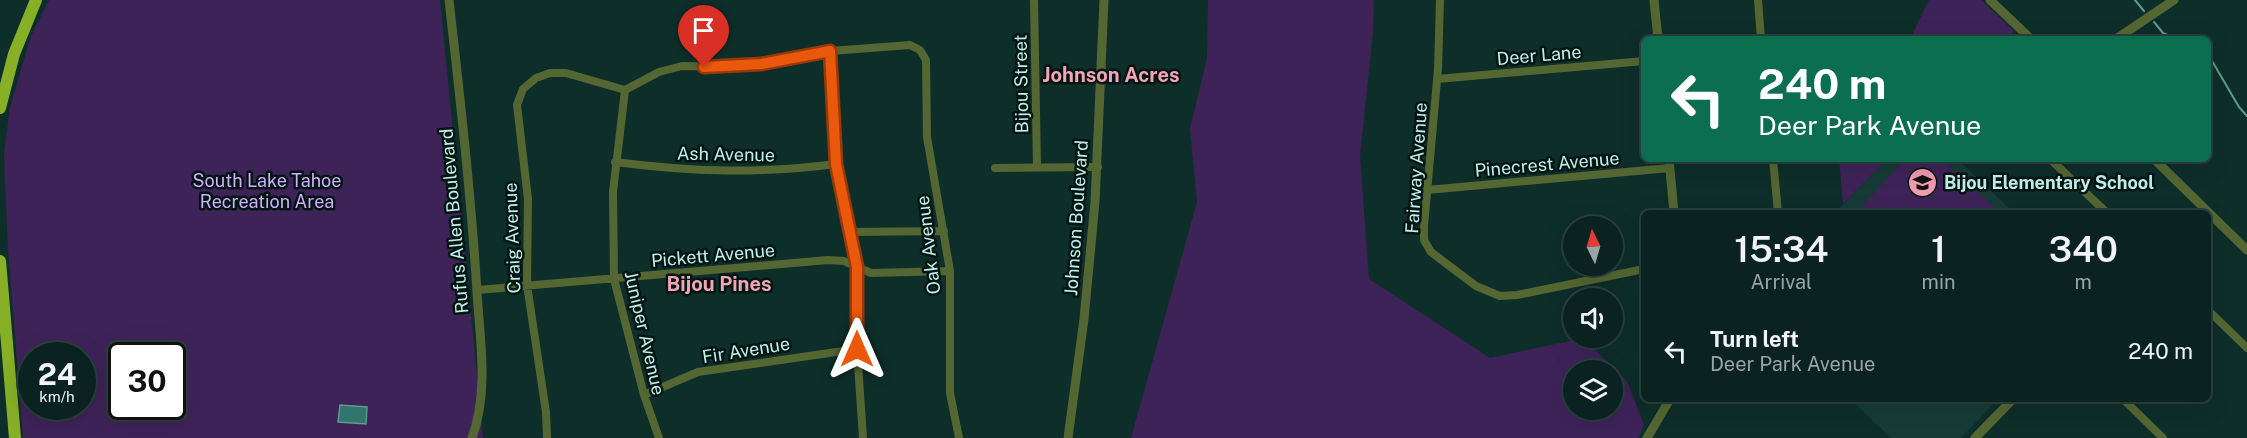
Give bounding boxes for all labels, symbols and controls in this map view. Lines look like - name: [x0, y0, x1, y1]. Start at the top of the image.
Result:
- pin: [678, 5, 729, 67]
- icon: arrive: [687, 14, 720, 47]
- street label: Bijou Street: [1010, 34, 1032, 134]
- street label: Deer Lane: [1496, 41, 1582, 69]
- text: 240 m: [1758, 59, 1886, 108]
- icon: left: [1659, 60, 1737, 138]
- district label: Johnson Acres: [1043, 63, 1179, 87]
- street label: Fairway Avenue: [1401, 102, 1431, 234]
- text: Deer Park Avenue: [1758, 109, 1981, 141]
- street label: Rufus Allen Boulevard: [435, 128, 473, 314]
- street label: Johnson Boulevard: [1060, 139, 1092, 297]
- street label: Ash Avenue: [677, 143, 775, 165]
- street label: Pinecrest Avenue: [1474, 147, 1620, 181]
- school or university icon: Bijou Elementary School: [1907, 166, 1939, 198]
- park label: South Lake Tahoe Recreation Area: [193, 170, 341, 212]
- place label: Bijou Elementary School: [1944, 172, 2154, 193]
- street label: Craig Avenue: [500, 182, 524, 294]
- street label: Oak Avenue: [912, 194, 944, 296]
- north arrow: [1563, 216, 1623, 276]
- map controls: [1563, 216, 1623, 420]
- text: 15:34: [1734, 228, 1828, 270]
- text: 1: [1931, 228, 1946, 270]
- text: 340: [2049, 228, 2118, 270]
- street label: Pickett Avenue: [650, 239, 776, 271]
- street label: Juniper Avenue: [621, 269, 669, 397]
- text: Arrival: [1750, 270, 1812, 294]
- text: min: [1922, 270, 1956, 294]
- text: m: [2075, 270, 2092, 294]
- district label: Bijou Pines: [666, 272, 772, 296]
- button: sound: [1563, 288, 1623, 348]
- position arrow: [825, 317, 889, 381]
- text: Turn left: [1710, 326, 1799, 352]
- street label: Fir Avenue: [701, 333, 791, 367]
- icon: left: [1659, 335, 1692, 368]
- text: 240 m: [2128, 338, 2193, 364]
- speed limit sign: 30: [108, 342, 186, 420]
- text: Deer Park Avenue: [1710, 352, 1875, 376]
- text: 24: [38, 356, 76, 392]
- button: layers: [1563, 360, 1623, 420]
- text: km/h: [39, 388, 75, 405]

